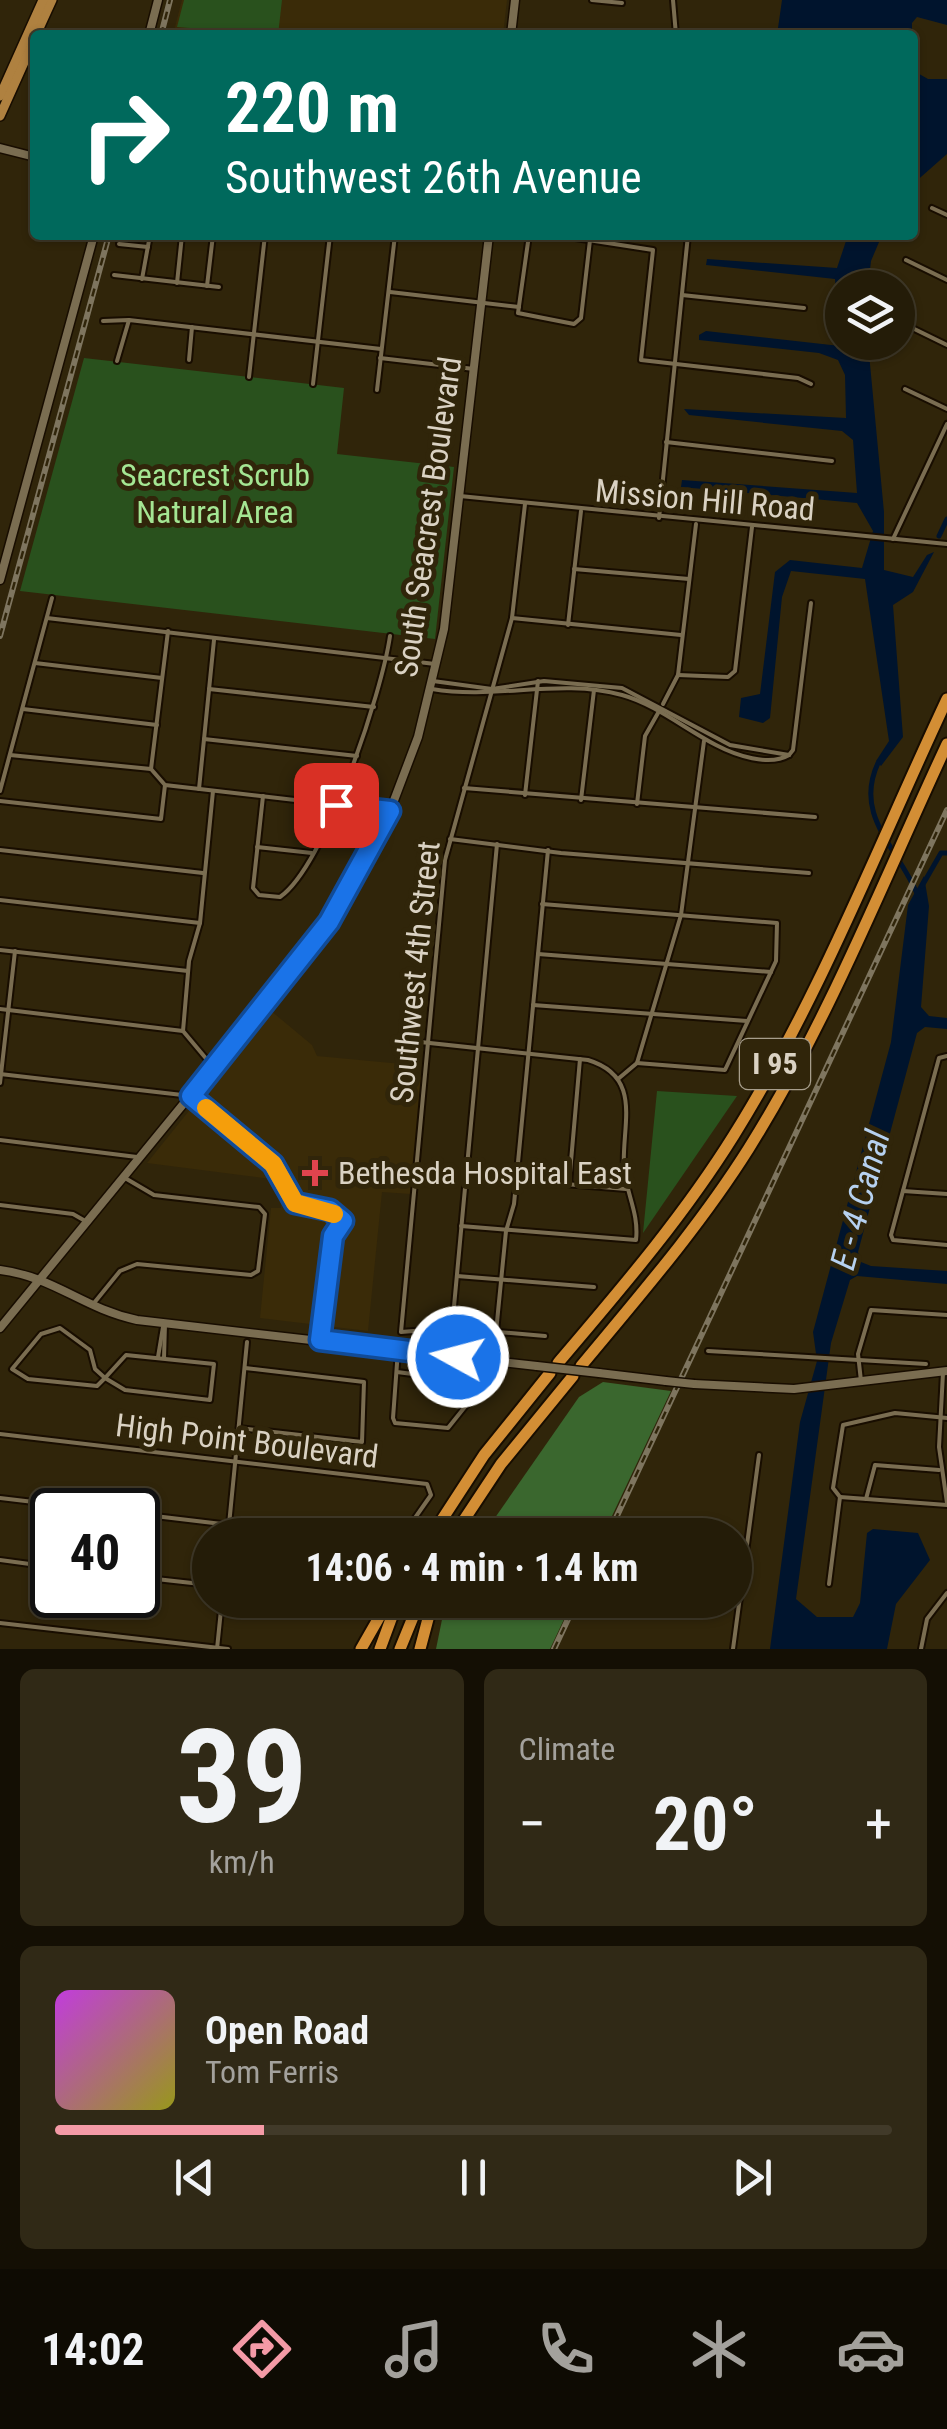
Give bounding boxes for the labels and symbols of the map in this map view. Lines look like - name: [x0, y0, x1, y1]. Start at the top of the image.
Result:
- street label: South Seacrest Boulevard: [387, 354, 469, 680]
- park label: Seacrest Scrub Natural Area: [120, 456, 310, 531]
- street label: Mission Hill Road: [594, 471, 816, 529]
- pin: [294, 763, 379, 848]
- street label: Southwest 4th Street: [382, 839, 448, 1105]
- road number: I 95: [740, 1039, 810, 1089]
- water label: E - 4 Canal: [822, 1125, 899, 1274]
- place label: Bethesda Hospital East: [338, 1154, 632, 1192]
- marker: Bethesda Hospital East: [302, 1160, 328, 1186]
- position arrow: [406, 1305, 510, 1409]
- street label: High Point Boulevard: [114, 1406, 380, 1476]
- speed limit sign: 40: [30, 1488, 160, 1618]

